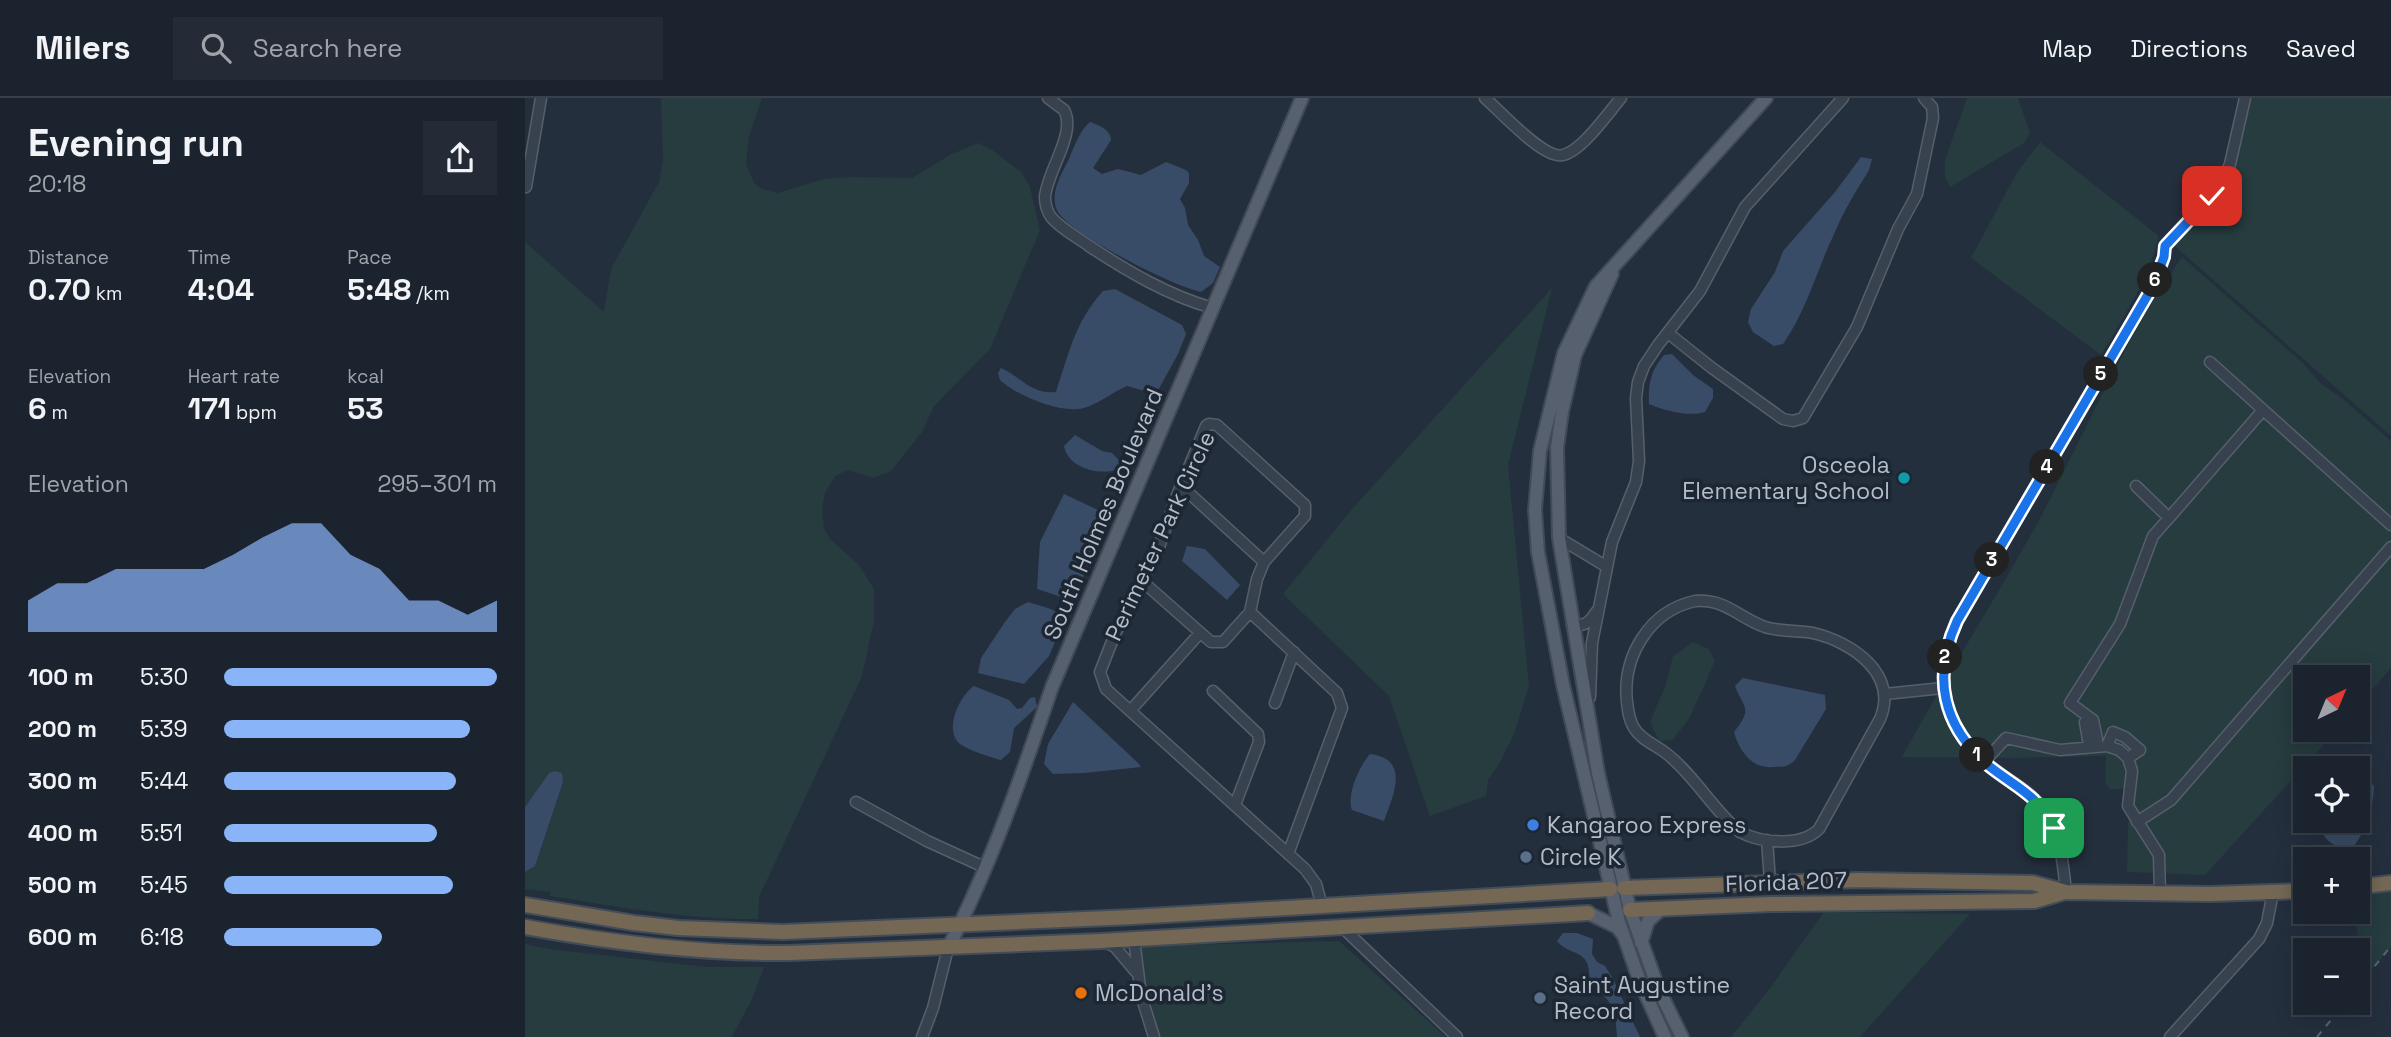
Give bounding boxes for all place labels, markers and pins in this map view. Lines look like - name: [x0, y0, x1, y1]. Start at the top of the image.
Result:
- pin: [2182, 166, 2242, 226]
- pin: 6: [2137, 262, 2173, 298]
- pin: 5: [2083, 356, 2119, 392]
- place label: Osceola Elementary School: [1682, 450, 1890, 506]
- pin: 4: [2029, 450, 2065, 484]
- marker: Osceola Elementary School: [1896, 470, 1912, 486]
- pin: 3: [1975, 542, 2009, 578]
- pin: 2: [1927, 640, 1963, 674]
- pin: 1: [1959, 738, 1995, 772]
- pin: [2024, 798, 2084, 858]
- place label: Kangaroo Express: [1547, 810, 1746, 840]
- marker: Kangaroo Express: [1525, 817, 1541, 833]
- place label: Circle K: [1540, 842, 1622, 872]
- marker: Circle K: [1518, 849, 1534, 865]
- place label: Saint Augustine Record: [1554, 970, 1730, 1026]
- place label: McDonald's: [1095, 978, 1224, 1008]
- marker: McDonald's: [1073, 985, 1089, 1001]
- marker: Saint Augustine Record: [1532, 990, 1548, 1006]

